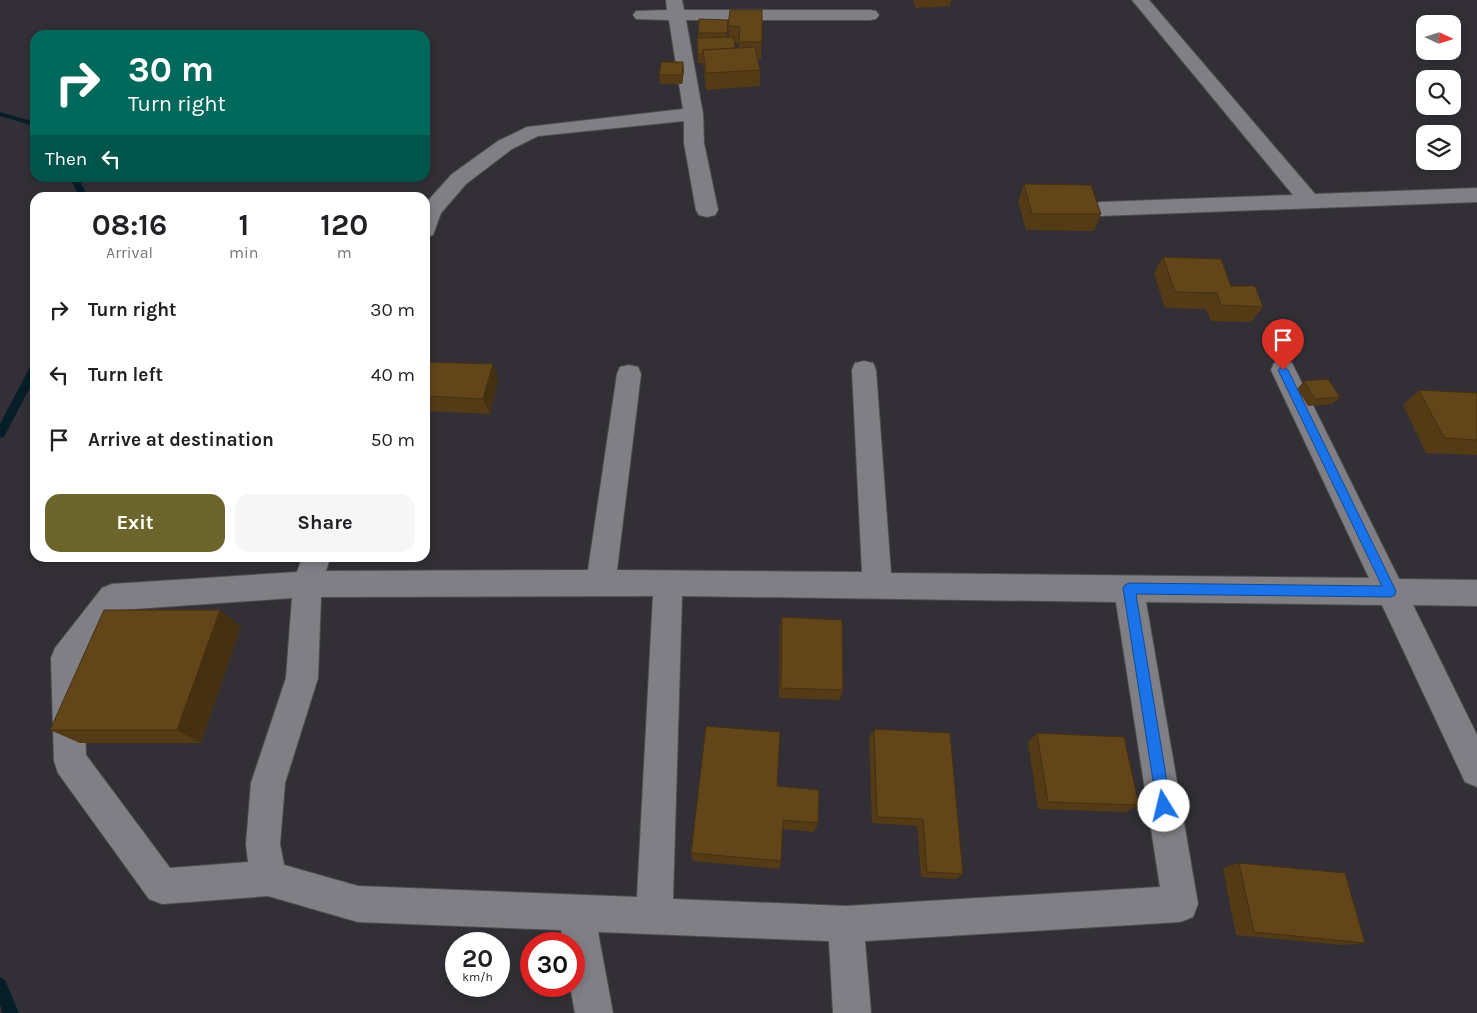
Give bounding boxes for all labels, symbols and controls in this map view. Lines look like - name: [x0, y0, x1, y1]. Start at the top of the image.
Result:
- north arrow: [1416, 15, 1461, 60]
- map controls: [1416, 15, 1461, 170]
- text: 30 m: [128, 49, 214, 90]
- icon: right: [45, 50, 110, 115]
- button: search: [1416, 70, 1461, 115]
- text: Turn right: [128, 91, 226, 117]
- button: layers: [1416, 125, 1461, 170]
- icon: left: [97, 145, 125, 173]
- text: Then: [45, 148, 87, 170]
- text: 08:16: [92, 207, 167, 243]
- text: 1: [238, 207, 249, 243]
- text: 120: [320, 207, 368, 243]
- text: Arrival: [106, 243, 153, 262]
- text: min: [229, 243, 258, 262]
- text: m: [337, 243, 352, 262]
- icon: right: [45, 296, 73, 324]
- text: Turn right: [88, 299, 177, 321]
- text: 30 m: [370, 299, 415, 321]
- pin: [1262, 319, 1304, 370]
- icon: arrive: [1269, 326, 1297, 354]
- icon: left: [45, 361, 73, 389]
- text: Turn left: [88, 364, 163, 386]
- text: 40 m: [371, 364, 415, 386]
- icon: arrive: [45, 426, 73, 454]
- text: Arrive at destination: [88, 429, 274, 451]
- text: 50 m: [371, 429, 415, 451]
- button: Exit: [45, 494, 225, 552]
- button: Share: [235, 494, 415, 552]
- position arrow: [1137, 779, 1189, 831]
- speed limit sign: 30: [520, 932, 585, 997]
- text: 20: [462, 944, 493, 973]
- text: km/h: [462, 970, 493, 984]

